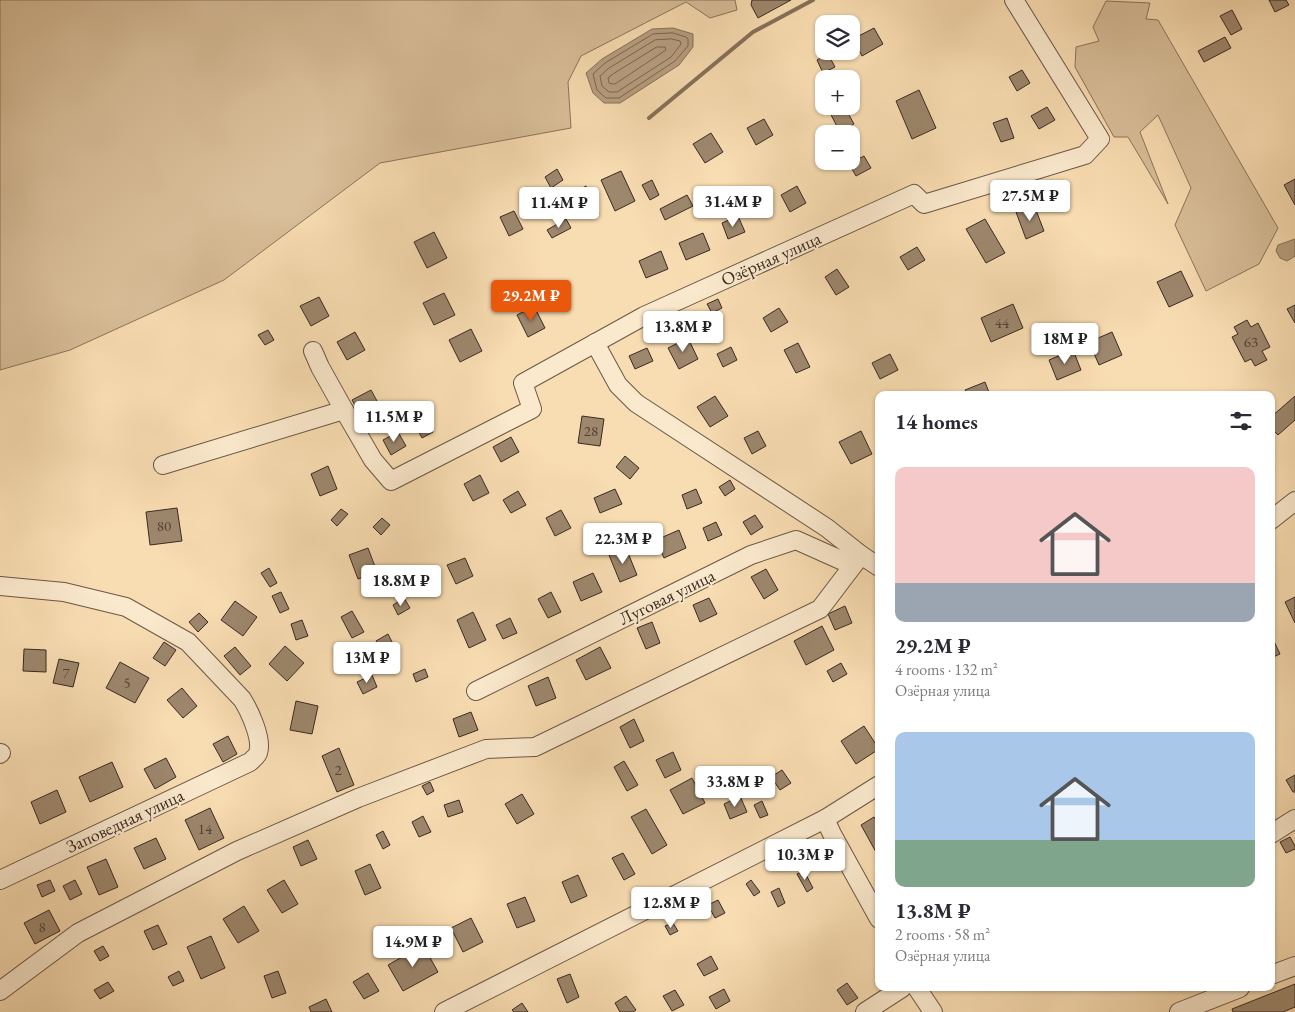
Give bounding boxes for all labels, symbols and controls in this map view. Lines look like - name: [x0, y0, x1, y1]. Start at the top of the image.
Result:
- map controls: [815, 15, 860, 170]
- button: layers: [815, 15, 860, 60]
- button: +: [815, 70, 860, 115]
- button: −: [815, 125, 860, 170]
- pin: 27.5M ₽: [984, 180, 1076, 222]
- text: 27.5M ₽: [1001, 185, 1059, 206]
- pin: 11.4M ₽: [513, 186, 605, 229]
- pin: 31.4M ₽: [687, 186, 779, 228]
- text: 31.4M ₽: [704, 191, 762, 212]
- text: 11.4M ₽: [530, 192, 588, 213]
- street label: Озёрная улица: [717, 226, 825, 291]
- pin: 29.2M ₽: [485, 280, 577, 322]
- text: 29.2M ₽: [502, 285, 560, 306]
- pin: 13.8M ₽: [637, 310, 729, 353]
- house number: 44: [995, 313, 1010, 332]
- text: 13.8M ₽: [654, 316, 712, 337]
- pin: 18M ₽: [1030, 322, 1100, 365]
- text: 18M ₽: [1042, 328, 1088, 349]
- house number: 63: [1244, 332, 1258, 351]
- pin: 11.5M ₽: [348, 400, 440, 443]
- text: 11.5M ₽: [365, 406, 423, 427]
- icon: filters: [1227, 407, 1255, 435]
- text: 14 homes: [895, 408, 978, 435]
- house number: 28: [584, 421, 598, 440]
- icon: home: [1030, 499, 1120, 589]
- house number: 80: [157, 516, 171, 535]
- pin: 22.3M ₽: [577, 522, 669, 565]
- text: 22.3M ₽: [594, 528, 652, 549]
- street label: Луговая улица: [615, 563, 719, 630]
- pin: 18.8M ₽: [355, 564, 447, 607]
- text: 18.8M ₽: [372, 570, 430, 591]
- text: 29.2M ₽: [895, 632, 971, 659]
- pin: 13M ₽: [332, 642, 402, 684]
- text: 13M ₽: [344, 647, 390, 668]
- text: 4 rooms · 132 m²: [895, 659, 998, 680]
- house number: 7: [62, 663, 70, 682]
- house number: 5: [123, 673, 131, 692]
- text: Озёрная улица: [895, 680, 990, 701]
- house number: 2: [334, 760, 342, 779]
- icon: home: [1030, 764, 1120, 854]
- pin: 33.8M ₽: [689, 766, 781, 808]
- text: 33.8M ₽: [706, 771, 764, 792]
- street label: Заповедная улица: [62, 783, 188, 858]
- house number: 14: [198, 819, 213, 838]
- pin: 10.3M ₽: [759, 838, 851, 881]
- text: 10.3M ₽: [776, 844, 834, 865]
- pin: 12.8M ₽: [625, 886, 717, 929]
- text: 12.8M ₽: [642, 892, 700, 913]
- text: 13.8M ₽: [895, 897, 971, 924]
- house number: 8: [38, 917, 46, 936]
- text: 2 rooms · 58 m²: [895, 924, 990, 945]
- pin: 14.9M ₽: [367, 926, 459, 968]
- text: 14.9M ₽: [384, 931, 442, 952]
- text: Озёрная улица: [895, 945, 990, 966]

